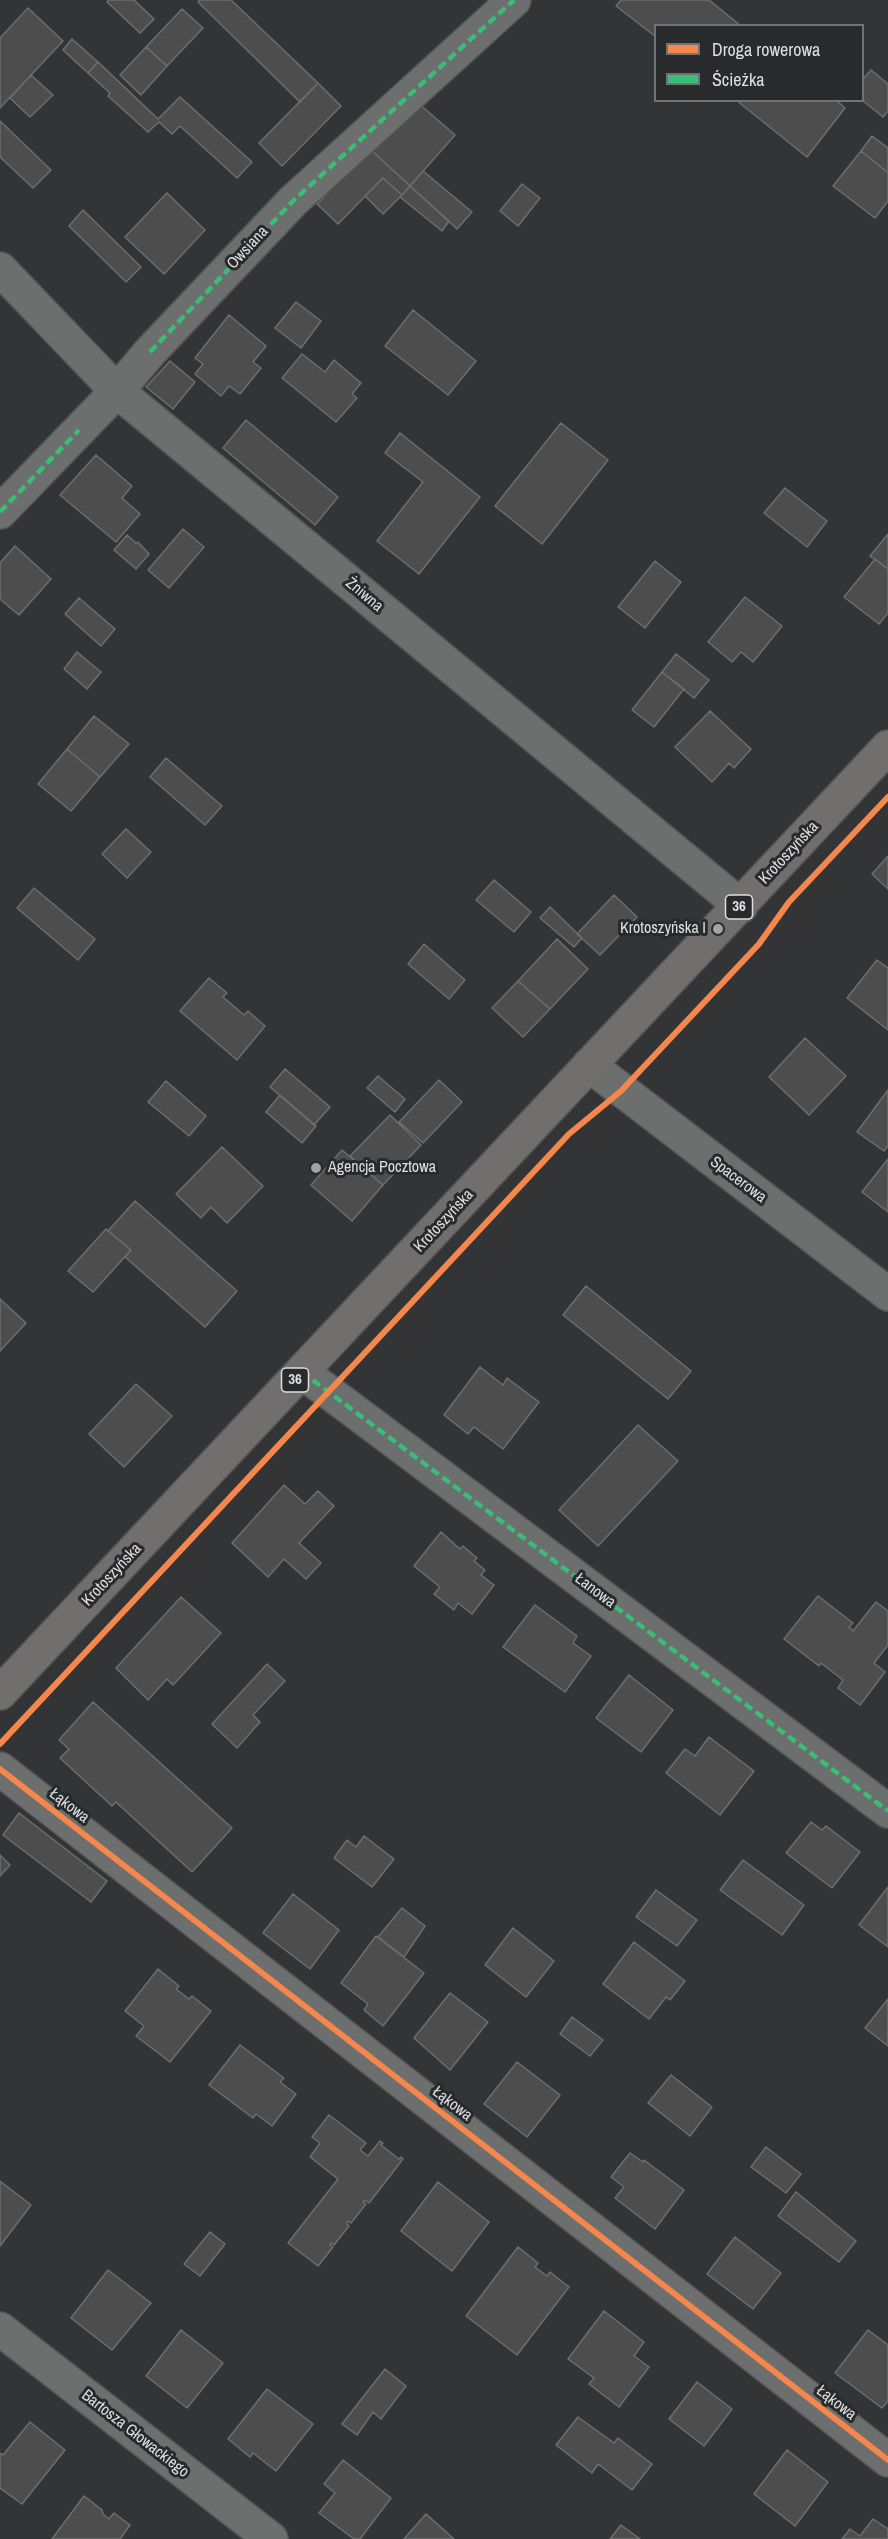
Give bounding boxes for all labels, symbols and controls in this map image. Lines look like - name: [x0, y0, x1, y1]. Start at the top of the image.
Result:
- legend: [654, 24, 864, 102]
- text: Droga rowerowa: [712, 37, 820, 62]
- text: Ścieżka: [712, 67, 765, 92]
- street label: Owsiana: [223, 223, 273, 273]
- street label: Żniwna: [341, 574, 387, 616]
- street label: Krotoszyńska: [755, 818, 823, 888]
- road number: 36: [726, 895, 752, 919]
- place label: Krotoszyńska I: [620, 919, 706, 939]
- marker: Krotoszyńska I: [711, 922, 725, 936]
- street label: Spacerowa: [706, 1153, 770, 1207]
- place label: Agencja Pocztowa: [328, 1158, 436, 1178]
- marker: Agencja Pocztowa: [309, 1161, 323, 1175]
- street label: Krotoszyńska: [410, 1186, 478, 1256]
- road number: 36: [282, 1368, 308, 1392]
- street label: Krotoszyńska: [78, 1540, 146, 1610]
- street label: Łanowa: [571, 1570, 619, 1612]
- street label: Łąkowa: [45, 1785, 93, 1827]
- street label: Łąkowa: [428, 2083, 476, 2125]
- street label: Łąkowa: [812, 2382, 860, 2424]
- street label: Bartosza Głowackiego: [77, 2386, 193, 2482]

